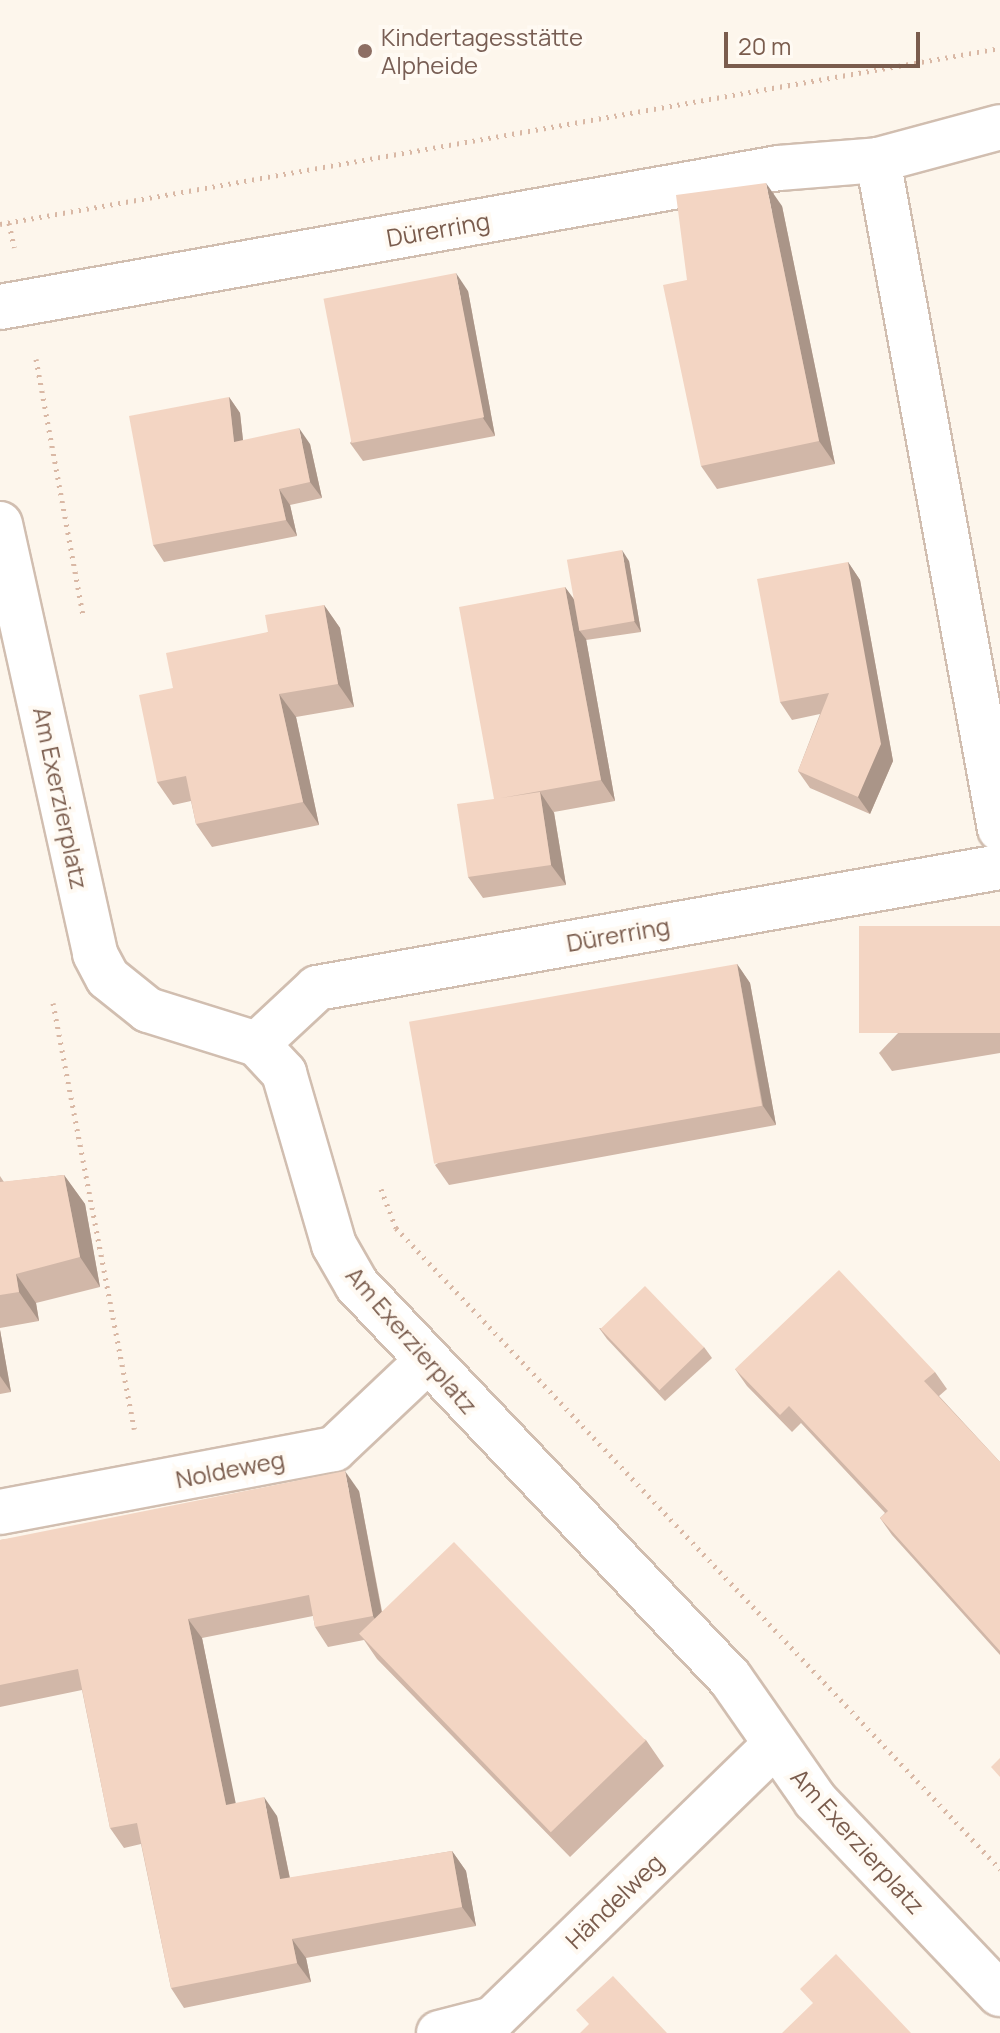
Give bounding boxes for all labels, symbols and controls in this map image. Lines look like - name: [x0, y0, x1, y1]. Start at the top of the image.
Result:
- scale bar: [728, 16, 924, 66]
- place label: Kindertagesstätte Alpheide: [381, 23, 583, 79]
- text: 20 m: [738, 29, 791, 62]
- marker: Kindertagesstätte Alpheide: [356, 42, 374, 60]
- street label: Dürerring: [384, 206, 492, 252]
- street label: Am Exerzierplatz: [28, 704, 94, 892]
- street label: Dürerring: [564, 911, 672, 957]
- street label: Am Exerzierplatz: [340, 1261, 484, 1419]
- street label: Noldeweg: [173, 1444, 287, 1494]
- street label: Am Exerzierplatz: [785, 1762, 931, 1920]
- street label: Händelweg: [559, 1848, 669, 1954]

